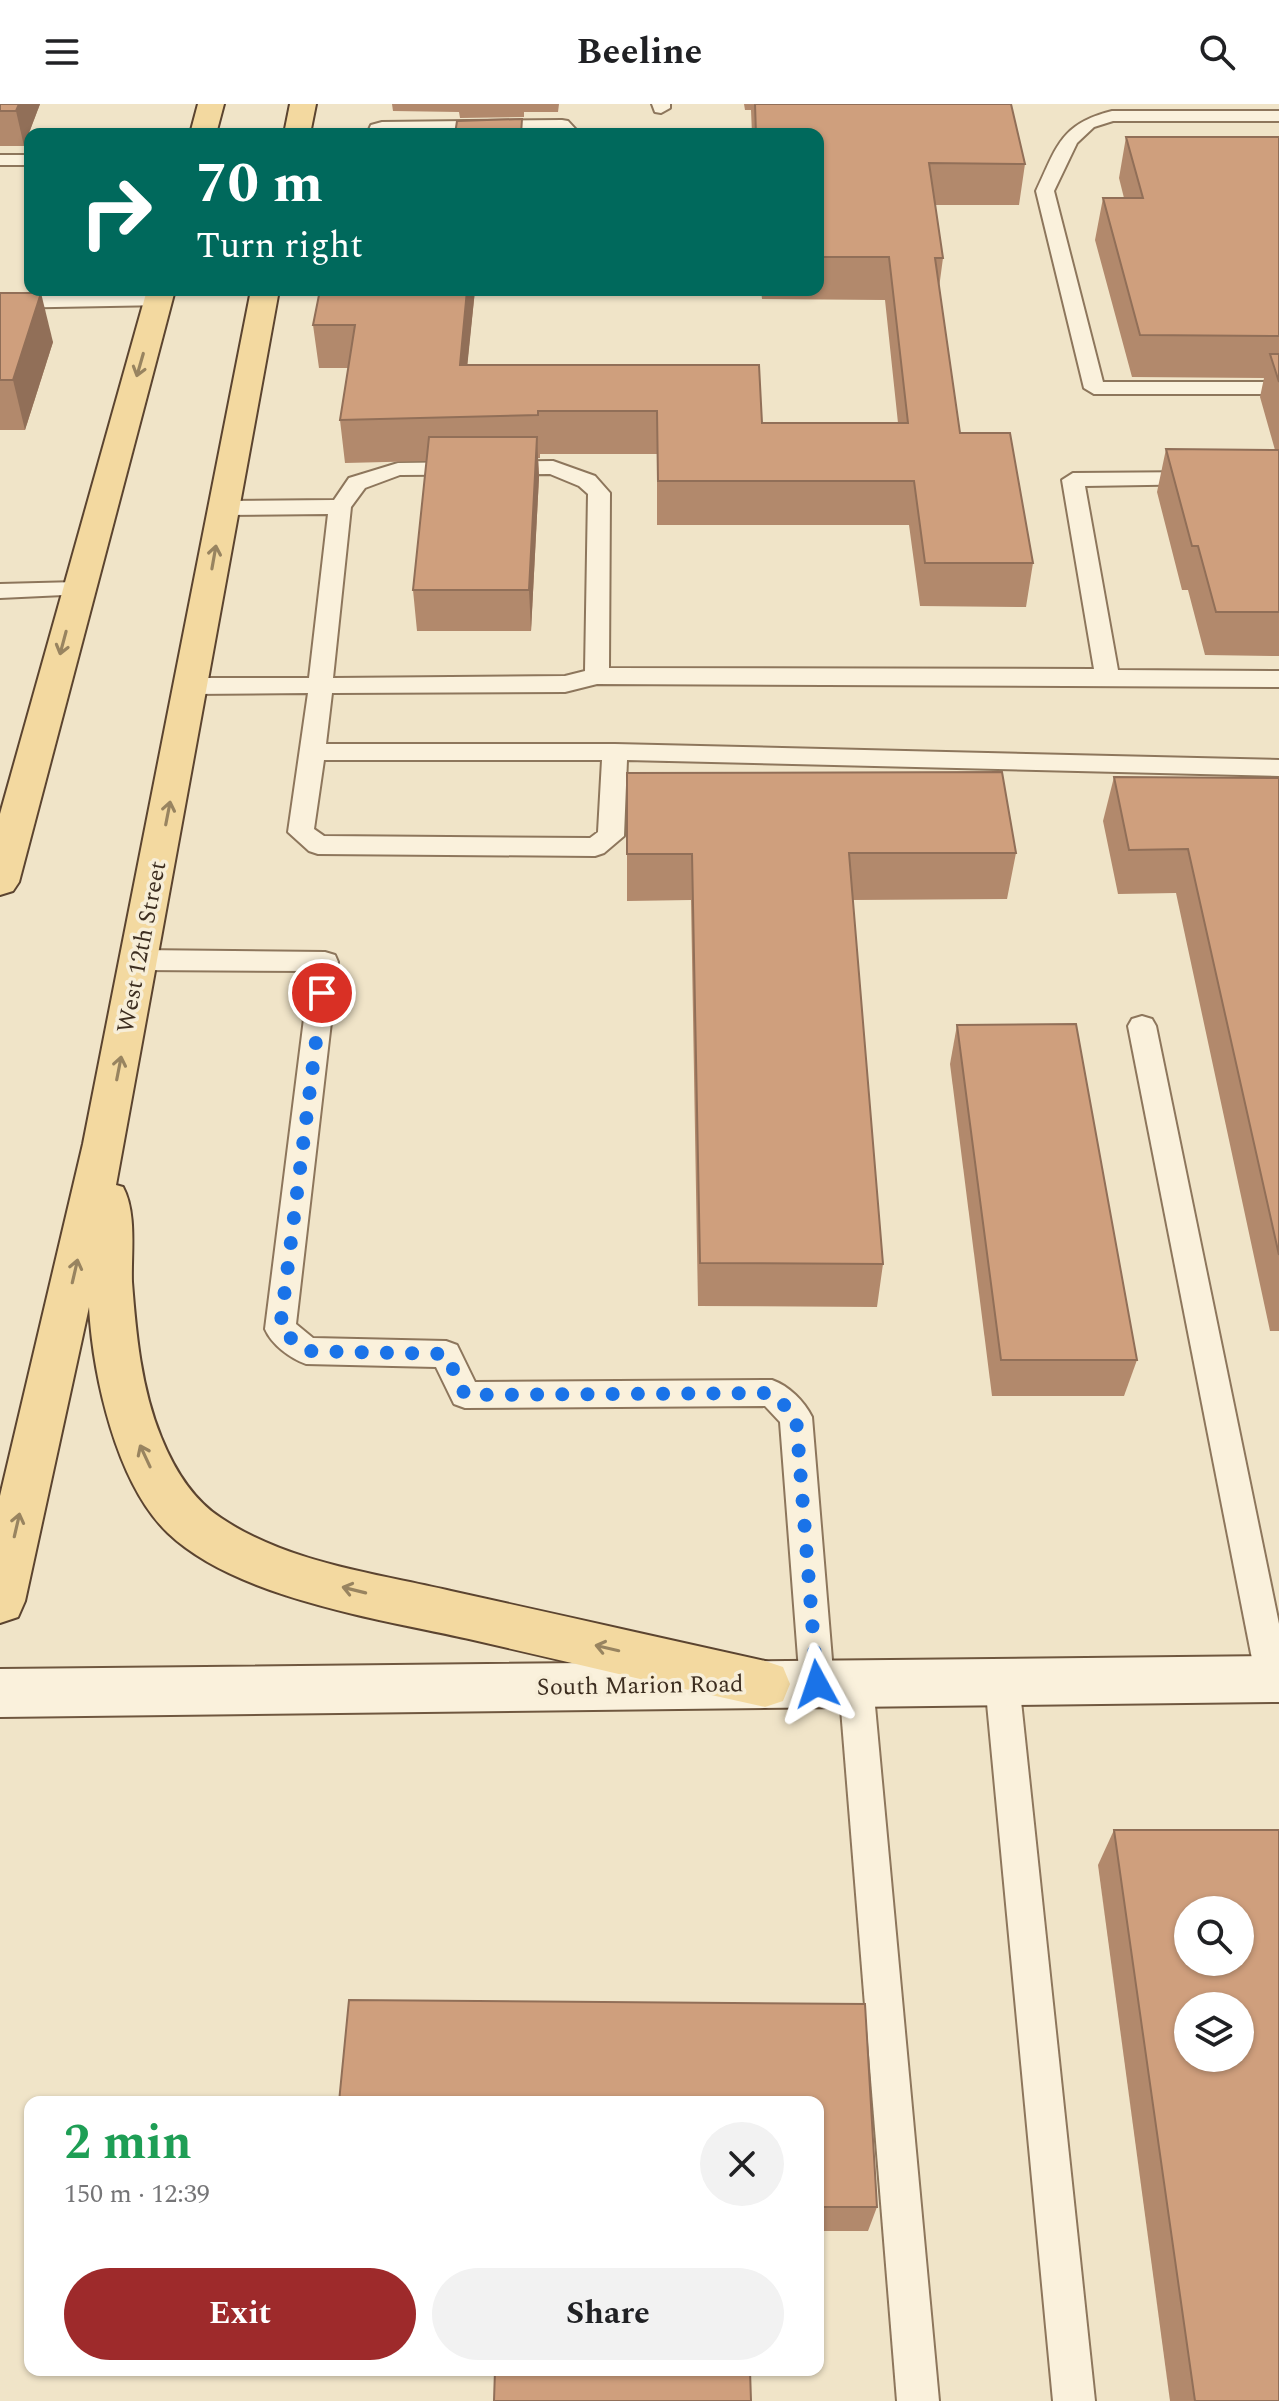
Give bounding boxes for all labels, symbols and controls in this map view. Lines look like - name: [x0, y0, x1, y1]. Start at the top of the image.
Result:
- text: Beeline: [577, 25, 702, 80]
- icon: menu: [40, 30, 84, 74]
- icon: search: [1195, 30, 1239, 74]
- text: 70 m: [196, 142, 323, 227]
- icon: right: [64, 160, 168, 264]
- text: Turn right: [196, 219, 363, 274]
- one-way arrow: [131, 352, 146, 378]
- one-way arrow: [207, 544, 222, 570]
- one-way arrow: [55, 629, 70, 655]
- one-way arrow: [161, 800, 176, 826]
- street label: West 12th Street: [108, 858, 176, 1036]
- pin: [288, 959, 356, 1027]
- icon: arrive: [300, 971, 344, 1015]
- one-way arrow: [112, 1056, 127, 1081]
- one-way arrow: [68, 1259, 83, 1285]
- one-way arrow: [136, 1444, 151, 1468]
- one-way arrow: [10, 1513, 25, 1538]
- one-way arrow: [341, 1582, 367, 1597]
- one-way arrow: [595, 1640, 620, 1655]
- position arrow: [775, 1642, 859, 1726]
- street label: South Marion Road: [536, 1666, 744, 1706]
- map controls: [1174, 1896, 1254, 2072]
- button: search: [1174, 1896, 1254, 1976]
- button: layers: [1174, 1992, 1254, 2072]
- text: 2 min: [64, 2107, 192, 2180]
- button: close: [700, 2122, 784, 2206]
- text: 150 m · 12:39: [64, 2174, 210, 2214]
- button: Exit: [64, 2268, 416, 2360]
- button: Share: [432, 2268, 784, 2360]

